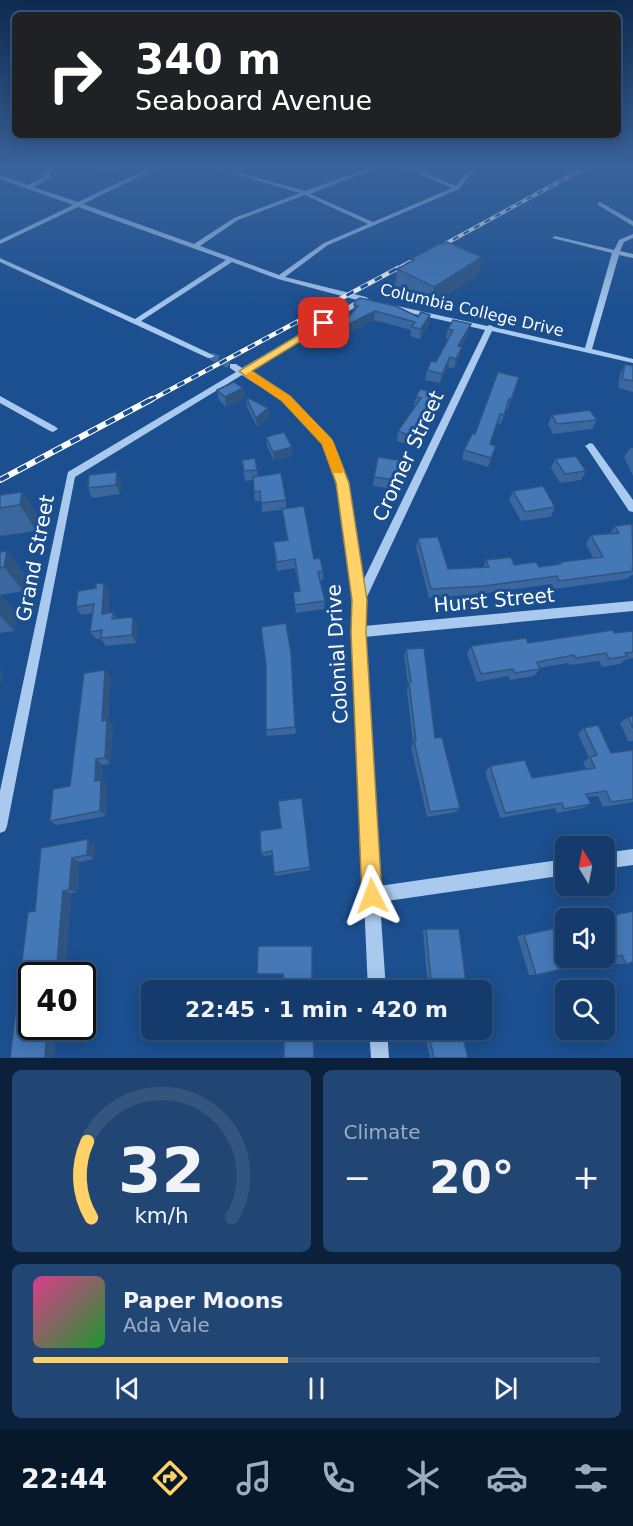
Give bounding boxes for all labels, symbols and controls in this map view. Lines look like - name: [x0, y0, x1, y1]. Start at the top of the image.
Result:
- text: 340 m: [135, 35, 281, 84]
- icon: right: [36, 36, 114, 114]
- text: Seaboard Avenue: [135, 85, 372, 116]
- street label: Columbia College Drive: [378, 280, 566, 340]
- pin: [298, 297, 349, 348]
- icon: arrive: [307, 306, 340, 339]
- street label: Cromer Street: [367, 387, 449, 525]
- street label: Grand Street: [11, 493, 59, 623]
- street label: Hurst Street: [433, 583, 556, 617]
- street label: Colonial Drive: [321, 584, 353, 724]
- north arrow: [555, 836, 615, 896]
- map controls: [555, 836, 615, 1040]
- position arrow: [340, 864, 404, 928]
- button: sound: [555, 908, 615, 968]
- speed limit sign: 40: [18, 962, 96, 1040]
- button: search: [555, 980, 615, 1040]
- text: 22:45 · 1 min · 420 m: [185, 997, 448, 1022]
- text: Climate: [344, 1120, 420, 1144]
- text: 32: [118, 1134, 205, 1207]
- text: 20°: [429, 1151, 514, 1204]
- text: −: [344, 1158, 371, 1197]
- text: +: [572, 1158, 600, 1197]
- text: km/h: [134, 1203, 188, 1228]
- text: Paper Moons: [123, 1288, 283, 1313]
- text: Ada Vale: [123, 1313, 210, 1337]
- icon: previous: [111, 1372, 144, 1405]
- icon: pause: [300, 1372, 333, 1405]
- icon: next: [489, 1372, 522, 1405]
- icon: directions: [149, 1457, 191, 1499]
- icon: music: [233, 1457, 275, 1499]
- icon: phone: [317, 1457, 359, 1499]
- icon: climate: [402, 1457, 444, 1499]
- icon: car: [486, 1457, 528, 1499]
- icon: filters: [570, 1457, 612, 1499]
- text: 22:44: [21, 1463, 107, 1494]

